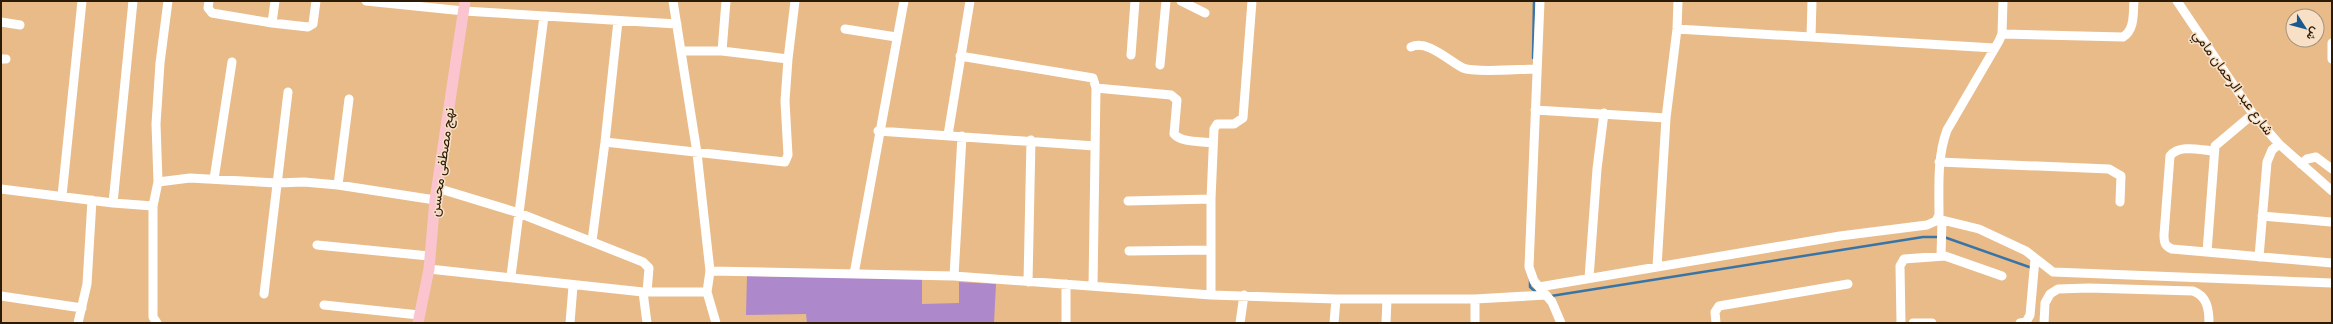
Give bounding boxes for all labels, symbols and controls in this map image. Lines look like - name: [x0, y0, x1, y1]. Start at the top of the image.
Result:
- north arrow: [2285, 8, 2325, 48]
- text: ش: [2304, 24, 2323, 43]
- street label: شارع عبد الرحمان مامي: [2187, 26, 2278, 140]
- street label: نهج مصطفى محسن: [425, 106, 460, 218]

